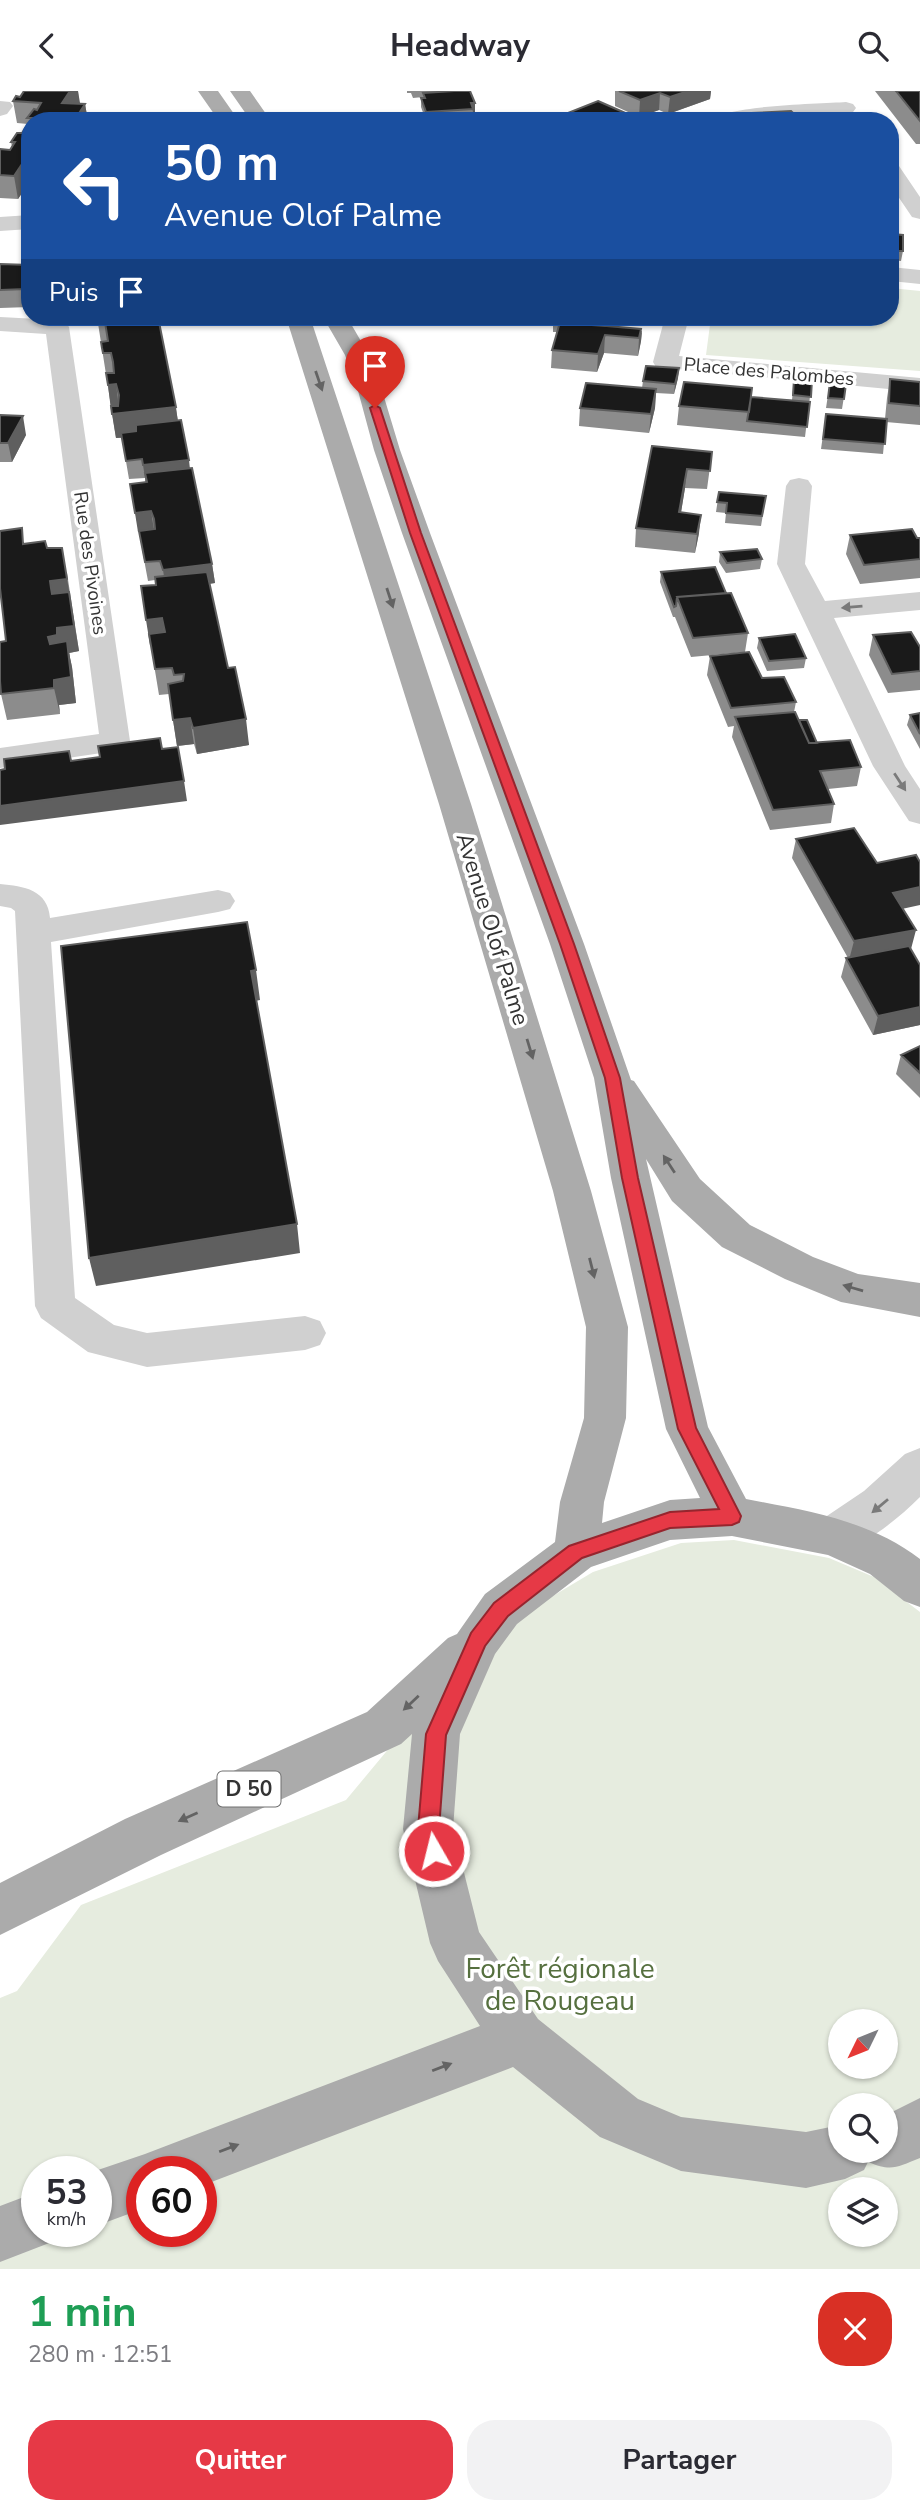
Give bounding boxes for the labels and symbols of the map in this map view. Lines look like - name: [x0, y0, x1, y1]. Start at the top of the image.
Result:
- pin: [345, 336, 405, 408]
- street label: Place des Palombes: [683, 352, 855, 392]
- one-way arrow: [315, 371, 325, 392]
- street label: Rue des Pivoines: [67, 490, 113, 637]
- one-way arrow: [385, 587, 396, 608]
- one-way arrow: [841, 602, 863, 613]
- one-way arrow: [893, 772, 906, 792]
- street label: Avenue Olof Palme: [449, 829, 537, 1029]
- one-way arrow: [525, 1039, 535, 1060]
- one-way arrow: [662, 1154, 675, 1174]
- one-way arrow: [587, 1257, 598, 1279]
- one-way arrow: [842, 1282, 863, 1292]
- one-way arrow: [871, 1498, 889, 1513]
- one-way arrow: [403, 1694, 420, 1710]
- road number: D 50: [218, 1771, 280, 1807]
- one-way arrow: [178, 1811, 198, 1823]
- position arrow: [397, 1814, 471, 1888]
- park label: Forêt régionale de Rougeau: [465, 1950, 655, 2020]
- north arrow: [828, 2009, 898, 2079]
- one-way arrow: [431, 2062, 452, 2073]
- one-way arrow: [219, 2142, 240, 2153]
- speed limit sign: 60: [126, 2156, 217, 2247]

